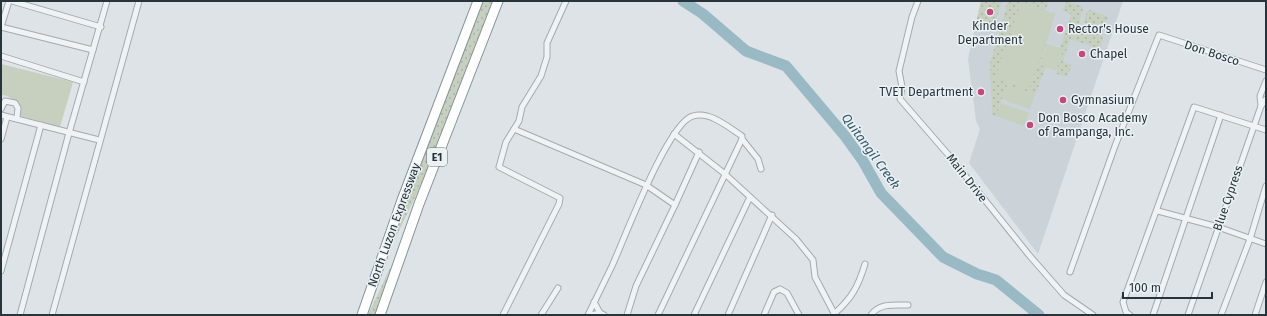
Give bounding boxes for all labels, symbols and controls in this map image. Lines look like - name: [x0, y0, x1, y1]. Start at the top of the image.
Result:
- marker: Kinder Department: [985, 7, 995, 17]
- place label: Kinder Department: [958, 19, 1023, 47]
- place label: Rector's House: [1068, 22, 1149, 36]
- marker: Rector's House: [1055, 24, 1065, 34]
- street label: Don Bosco: [1183, 37, 1241, 69]
- place label: Chapel: [1090, 47, 1128, 61]
- marker: Chapel: [1077, 49, 1087, 59]
- place label: TVET Department: [879, 85, 974, 99]
- marker: TVET Department: [976, 87, 986, 97]
- place label: Gymnasium: [1071, 93, 1134, 107]
- marker: Gymnasium: [1058, 95, 1068, 105]
- water label: Quitangil Creek: [839, 110, 903, 192]
- place label: Don Bosco Academy of Pampanga, Inc.: [1038, 111, 1147, 139]
- marker: Don Bosco Academy of Pampanga, Inc.: [1025, 120, 1035, 130]
- road number: E1: [427, 148, 447, 166]
- street label: Main Drive: [944, 151, 990, 205]
- street label: North Luzon Expressway: [365, 161, 423, 289]
- street label: Blue Cypress: [1210, 163, 1246, 233]
- scale bar: [1123, 274, 1212, 300]
- text: 100 m: [1129, 281, 1161, 295]

